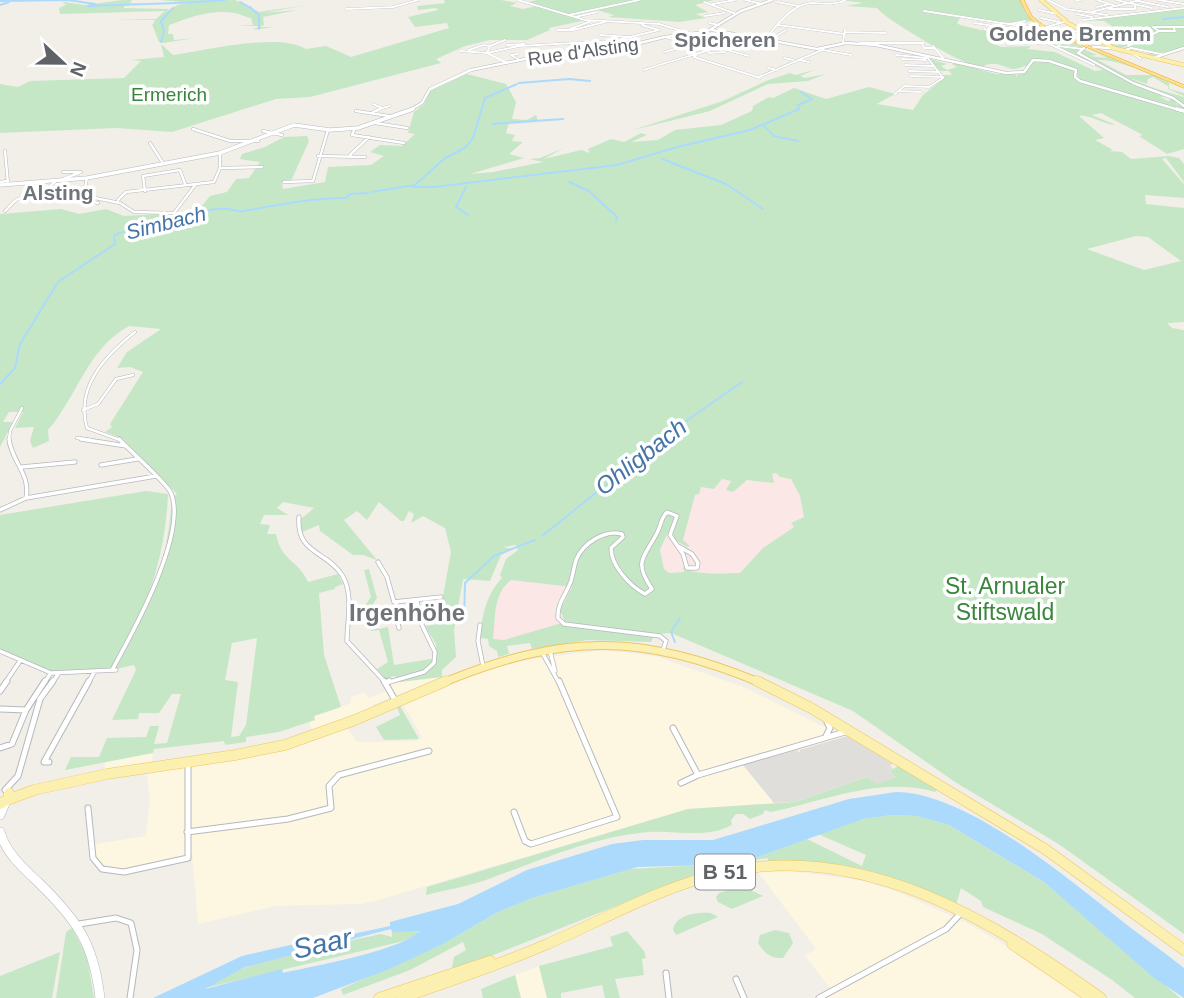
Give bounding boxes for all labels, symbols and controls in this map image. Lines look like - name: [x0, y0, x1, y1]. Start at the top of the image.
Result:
- district label: Goldene Bremm: [989, 22, 1151, 45]
- north arrow: [28, 28, 98, 98]
- district label: Spicheren: [674, 28, 776, 51]
- street label: Rue d'Alsting: [526, 33, 640, 70]
- text: N: [66, 59, 91, 79]
- park label: Ermerich: [131, 84, 207, 105]
- district label: Alsting: [22, 181, 94, 204]
- water label: Simbach: [123, 201, 208, 244]
- water label: Ohligbach: [590, 413, 692, 501]
- park label: St. Arnualer Stiftswald: [945, 573, 1065, 625]
- district label: Irgenhöhe: [349, 599, 465, 626]
- road number: B 51: [695, 854, 755, 890]
- water label: Saar: [290, 922, 356, 965]

